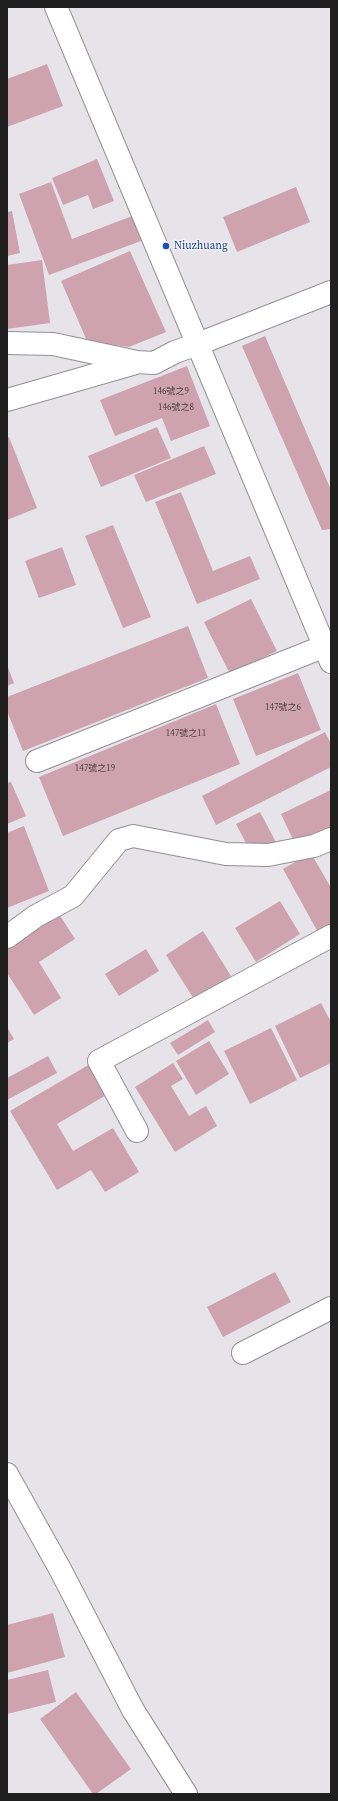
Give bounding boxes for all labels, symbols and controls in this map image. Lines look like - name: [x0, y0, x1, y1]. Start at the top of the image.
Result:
- place label: Niuzhuang: [174, 239, 228, 253]
- marker: Niuzhuang: [161, 241, 171, 251]
- house number: 146號之9: [153, 387, 189, 397]
- house number: 146號之8: [158, 403, 194, 413]
- house number: 147號之6: [265, 703, 301, 713]
- house number: 147號之11: [166, 729, 206, 739]
- house number: 147號之19: [75, 764, 115, 774]

